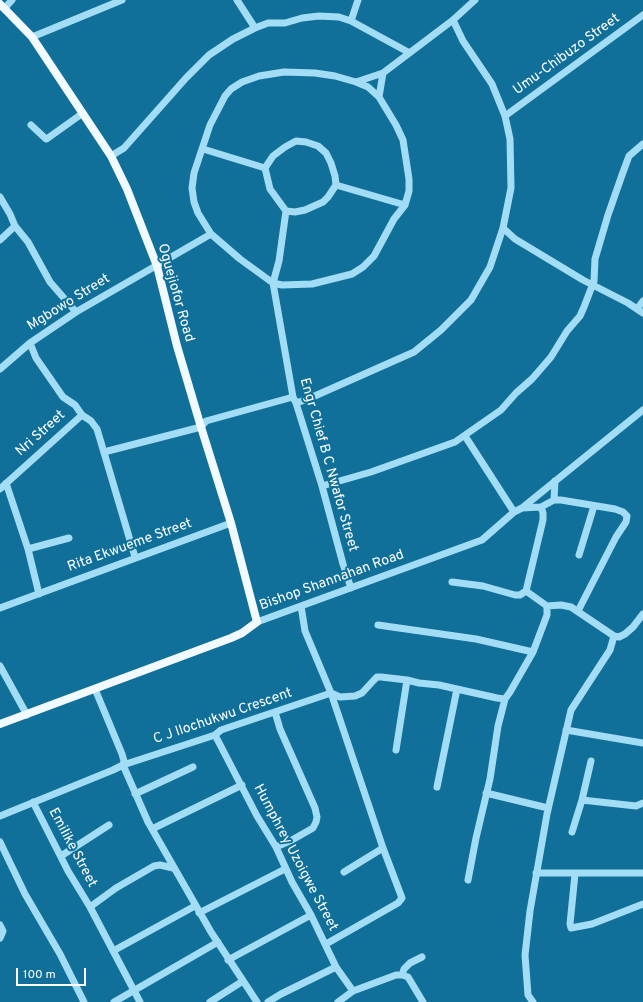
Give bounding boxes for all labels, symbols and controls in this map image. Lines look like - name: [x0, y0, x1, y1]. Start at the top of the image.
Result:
- street label: Umu-Chibuzo Street: [510, 11, 624, 99]
- street label: Oguejiofor Road: [153, 242, 197, 344]
- street label: Mgbowo Street: [25, 271, 113, 335]
- street label: Engr Chief B C Nwafor Street: [295, 376, 361, 554]
- street label: Nri Street: [13, 407, 69, 461]
- street label: Rita Ekwueme Street: [65, 516, 195, 576]
- street label: Bishop Shannahan Road: [257, 547, 407, 615]
- street label: C J Ilochukwu Crescent: [151, 685, 295, 749]
- street label: Humphrey Uzoigwe Street: [249, 782, 341, 934]
- street label: Emilike Street: [44, 806, 100, 890]
- scale bar: [18, 960, 88, 986]
- text: 100 m: [23, 967, 56, 983]

